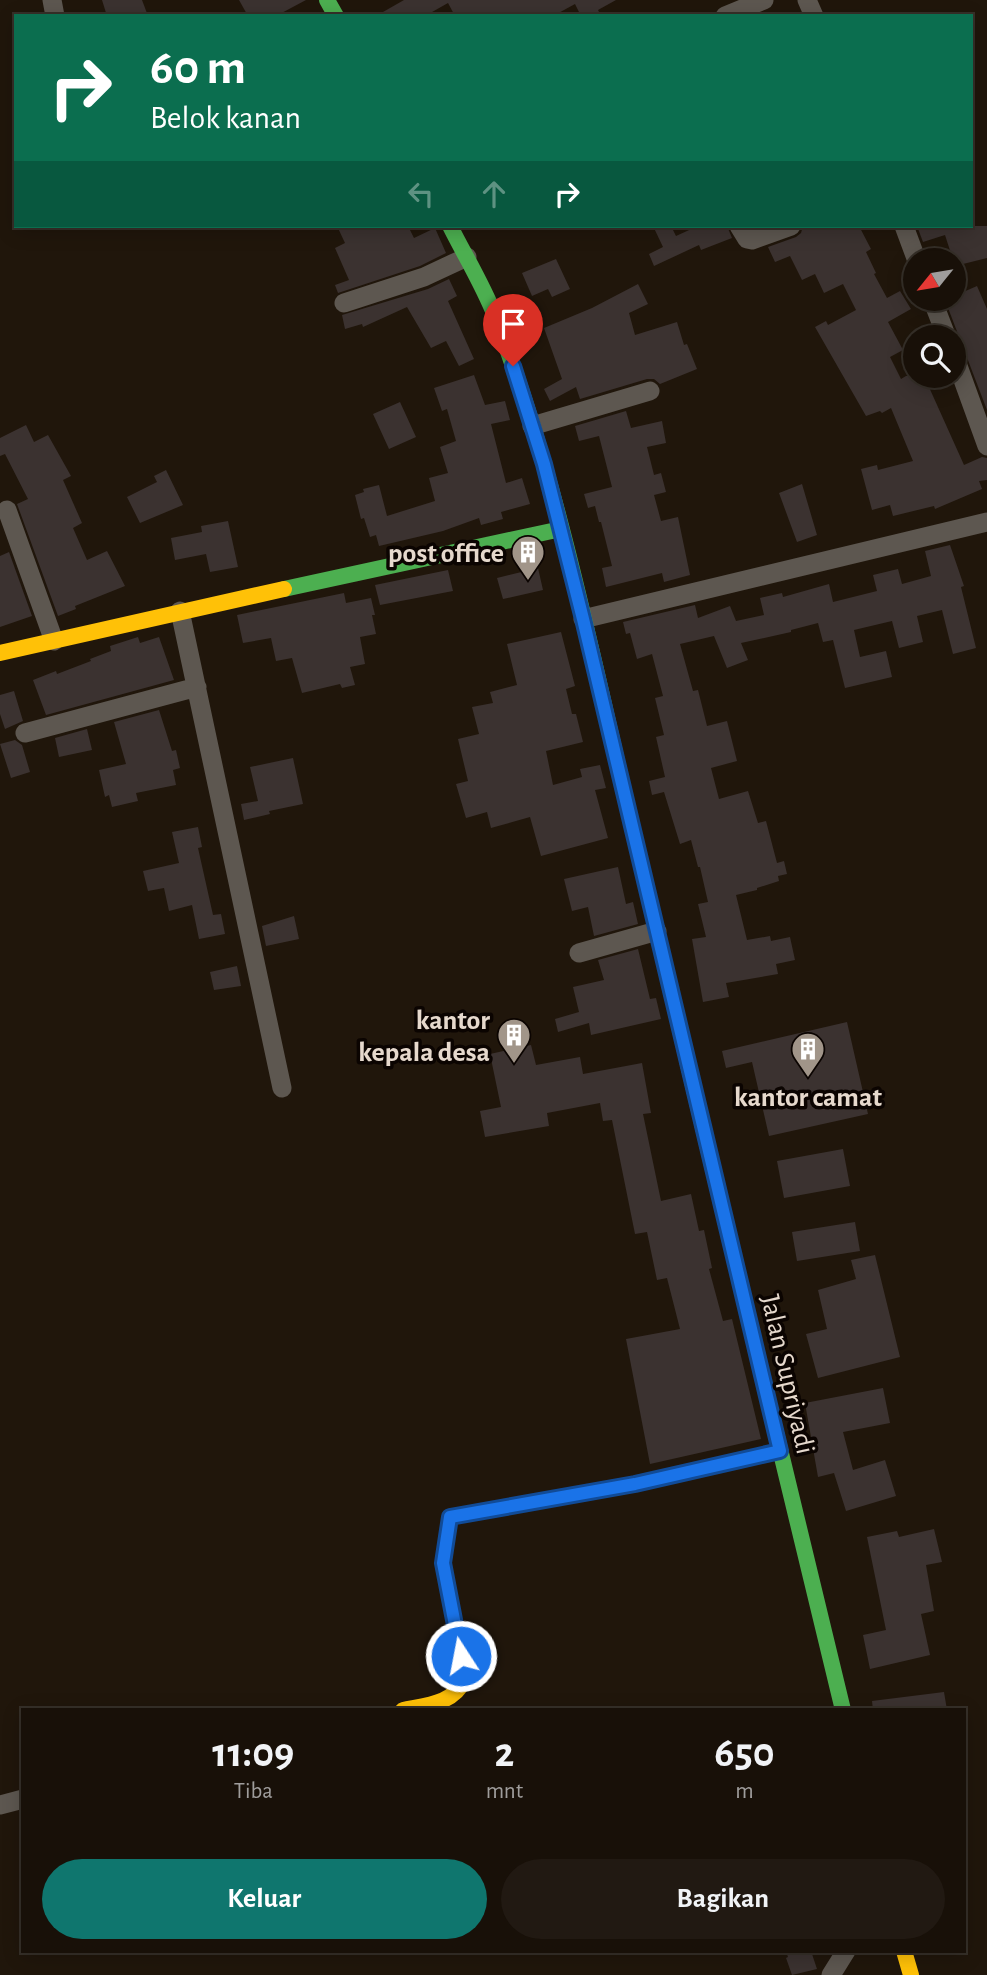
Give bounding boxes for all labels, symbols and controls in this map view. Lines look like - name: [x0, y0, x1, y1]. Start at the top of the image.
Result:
- icon: right: [35, 42, 126, 133]
- text: 60 m: [150, 44, 246, 93]
- text: Belok kanan: [150, 102, 301, 134]
- icon: left: [402, 175, 440, 213]
- icon: ahead: [475, 175, 513, 213]
- icon: right: [548, 175, 586, 213]
- north arrow: [903, 248, 966, 312]
- map controls: [903, 248, 966, 388]
- pin: [483, 294, 543, 366]
- icon: arrive: [494, 305, 532, 343]
- button: search: [903, 325, 966, 388]
- building icon: post office: [509, 533, 547, 582]
- place label: post office: [388, 540, 504, 568]
- place label: kantor kepala desa: [358, 1007, 490, 1067]
- building icon: kantor kepala desa: [495, 1016, 533, 1065]
- building icon: kantor camat: [789, 1030, 827, 1079]
- place label: kantor camat: [734, 1084, 882, 1112]
- street label: Jalan Supriyadi: [755, 1292, 819, 1457]
- position arrow: [424, 1619, 498, 1693]
- text: 11:09: [212, 1732, 294, 1774]
- text: 2: [494, 1732, 514, 1774]
- text: 650: [714, 1732, 775, 1774]
- text: Tiba: [234, 1780, 273, 1803]
- text: mnt: [486, 1780, 523, 1803]
- text: m: [735, 1780, 754, 1803]
- button: Keluar: [42, 1859, 487, 1939]
- button: Bagikan: [501, 1859, 945, 1939]

